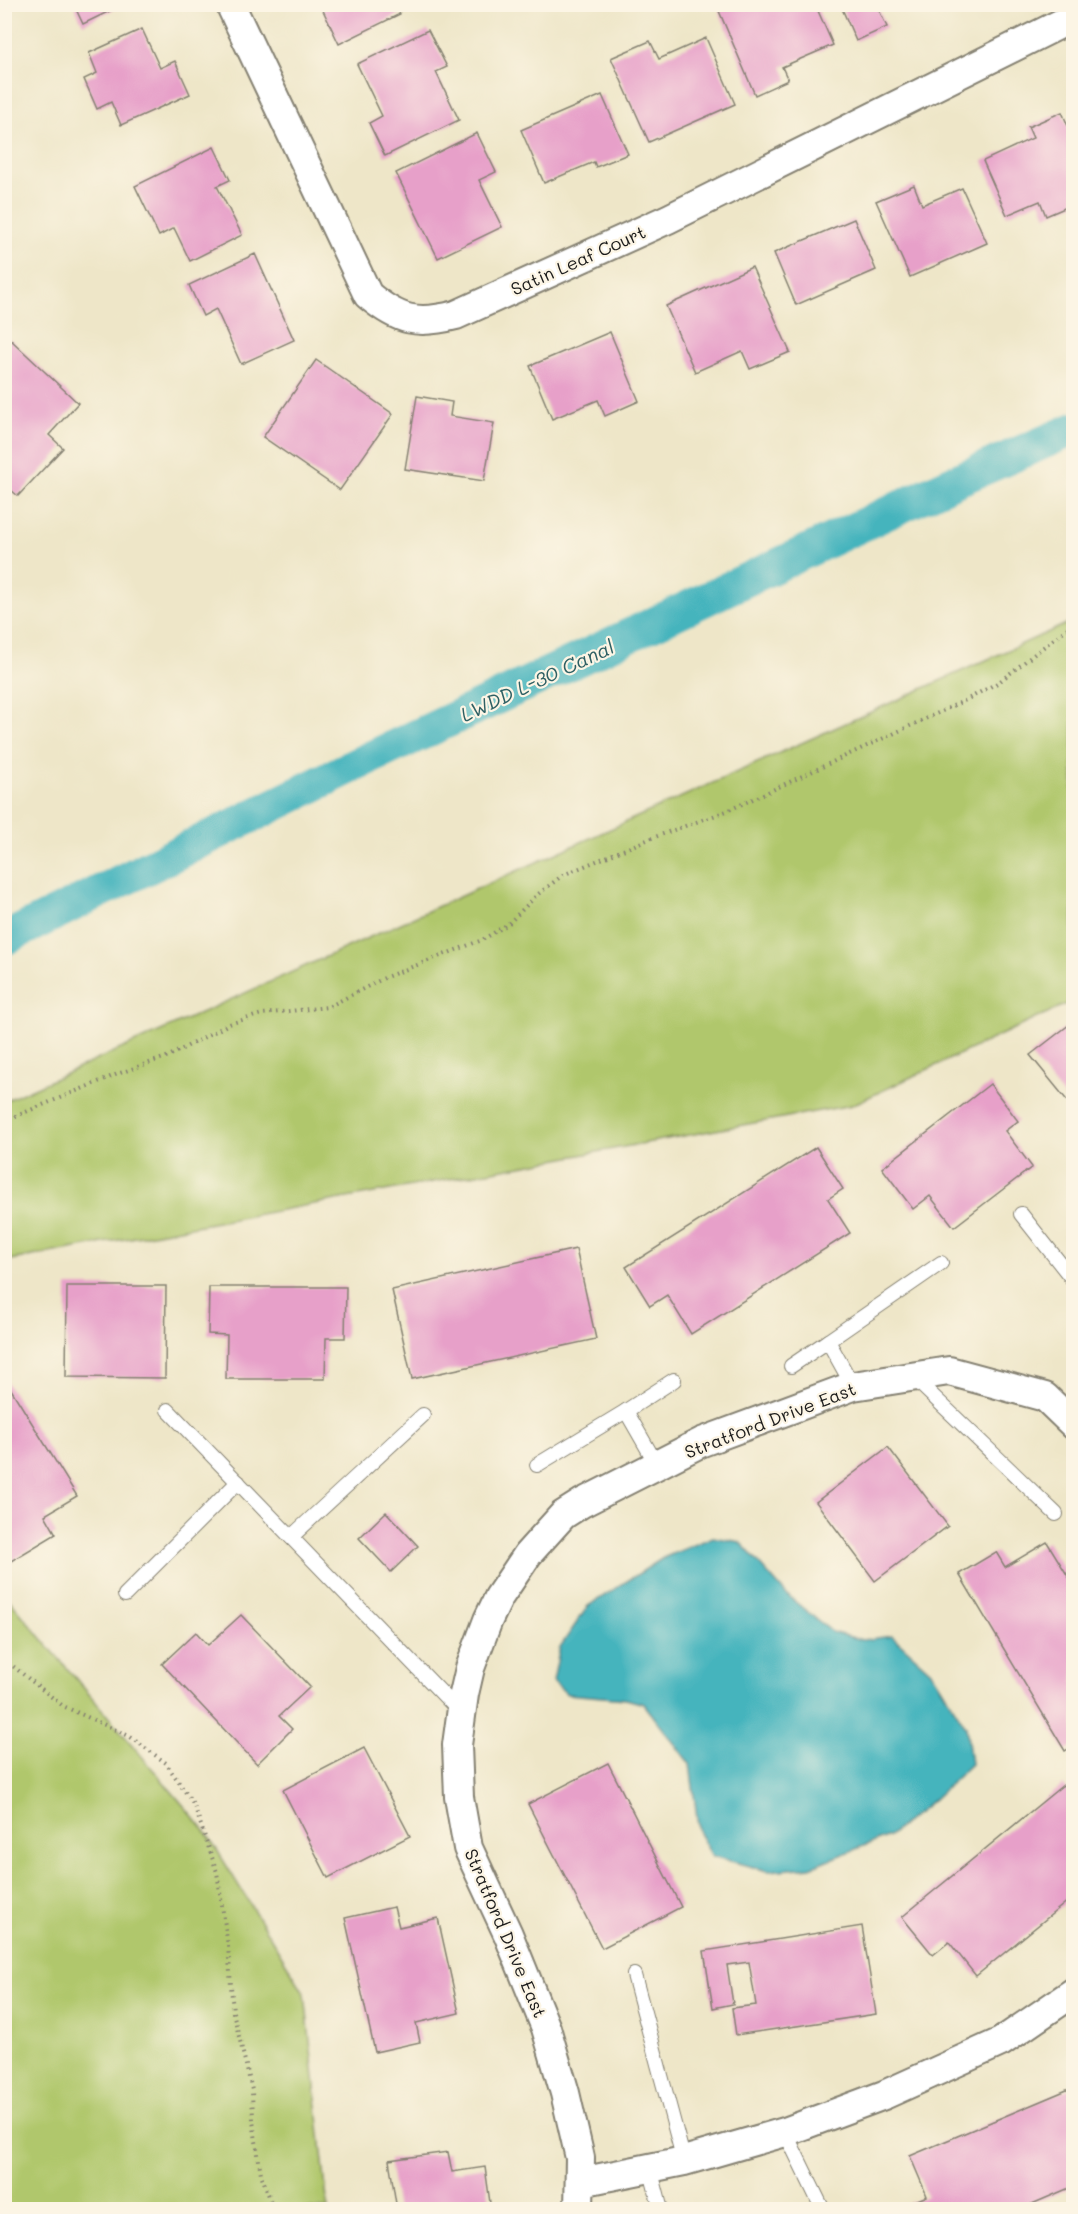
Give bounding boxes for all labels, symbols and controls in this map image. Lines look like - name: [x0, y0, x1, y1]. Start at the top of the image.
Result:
- street label: Satin Leaf Court: [507, 219, 649, 301]
- water label: LWDD L-30 Canal: [456, 633, 618, 727]
- street label: Stratford Drive East: [681, 1376, 859, 1464]
- street label: Stratford Drive East: [459, 1845, 553, 2021]

